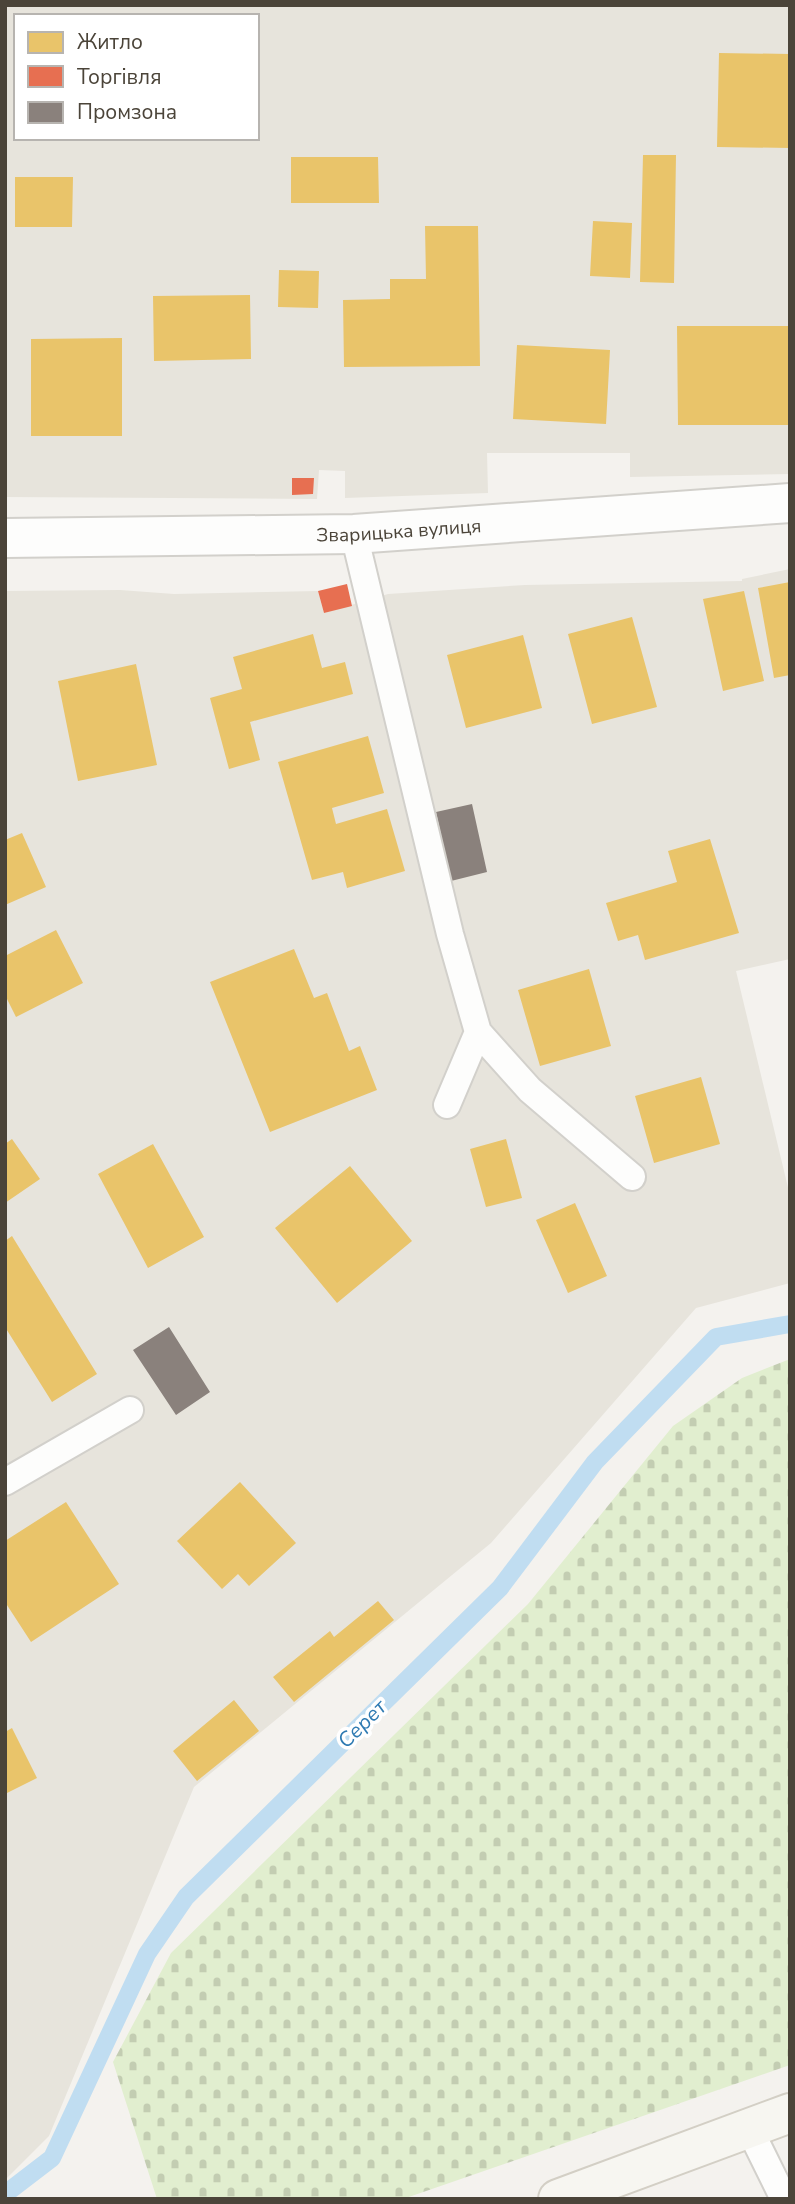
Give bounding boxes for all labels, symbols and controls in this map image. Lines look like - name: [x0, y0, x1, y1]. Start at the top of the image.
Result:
- legend: [14, 14, 259, 140]
- text: Житло: [77, 28, 143, 56]
- text: Торгівля: [77, 63, 161, 91]
- text: Промзона: [77, 98, 177, 126]
- street label: Зварицька вулиця: [316, 513, 482, 548]
- water label: Серет: [331, 1692, 394, 1755]

